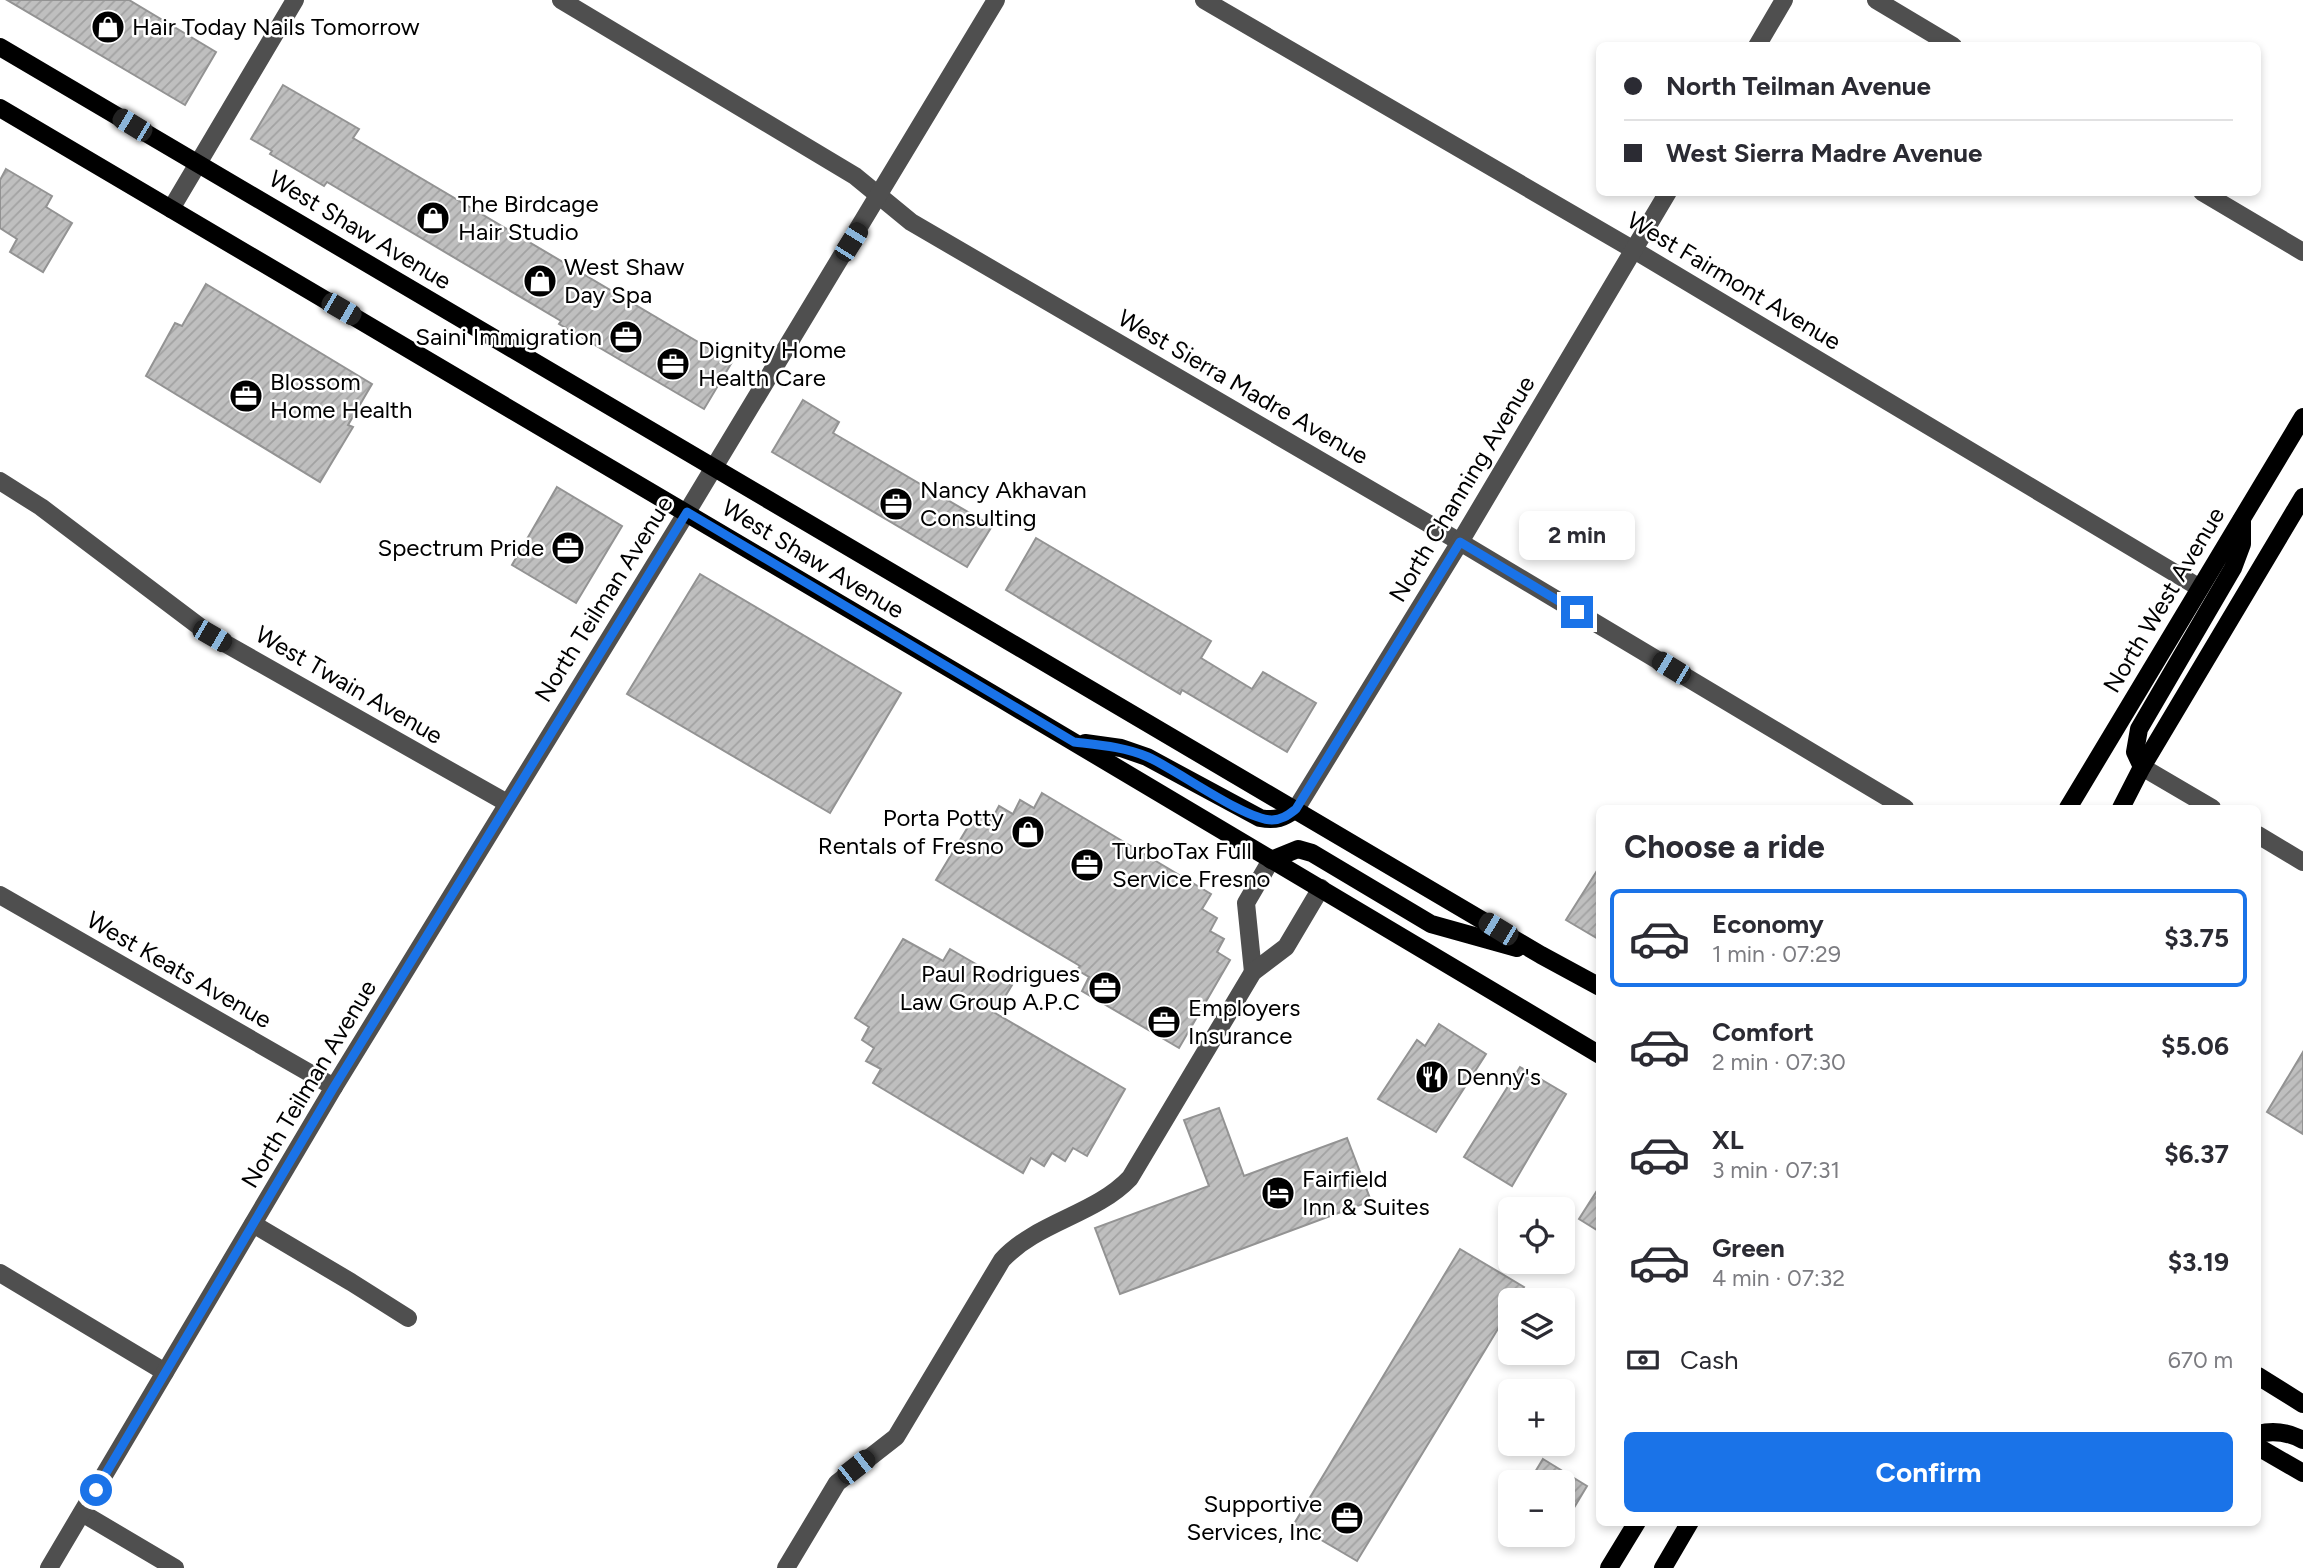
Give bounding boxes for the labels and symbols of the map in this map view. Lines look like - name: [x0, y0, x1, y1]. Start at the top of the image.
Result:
- shop icon: Hair Today Nails Tomorrow: [89, 8, 127, 46]
- place label: Hair Today Nails Tomorrow: [132, 12, 420, 41]
- car: [109, 105, 156, 145]
- street label: West Shaw Avenue: [264, 164, 457, 295]
- place label: The Birdcage Hair Studio: [458, 189, 599, 246]
- shop icon: The Birdcage Hair Studio: [414, 199, 452, 237]
- street label: West Fairmont Avenue: [1622, 205, 1846, 356]
- car: [831, 219, 872, 265]
- place label: West Shaw Day Spa: [564, 252, 685, 309]
- shop icon: West Shaw Day Spa: [521, 262, 559, 300]
- car: [318, 289, 365, 329]
- street label: West Sierra Madre Avenue: [1113, 303, 1374, 470]
- office icon: Saini Immigration: [607, 318, 645, 356]
- place label: Saini Immigration: [415, 322, 602, 351]
- place label: Dignity Home Health Care: [698, 335, 846, 392]
- office icon: Dignity Home Health Care: [654, 345, 692, 383]
- place label: Blossom Home Health: [270, 367, 413, 424]
- street label: North Channing Avenue: [1382, 370, 1541, 607]
- office icon: Blossom Home Health: [227, 377, 265, 415]
- place label: Nancy Akhavan Consulting: [920, 475, 1087, 532]
- office icon: Nancy Akhavan Consulting: [877, 485, 915, 523]
- street label: North Teilman Avenue: [528, 490, 679, 707]
- street label: West Shaw Avenue: [717, 493, 910, 624]
- street label: North West Avenue: [2097, 502, 2230, 698]
- callout: 2 min: [1519, 510, 1635, 560]
- office icon: Spectrum Pride: [549, 529, 587, 567]
- place label: Spectrum Pride: [377, 533, 544, 562]
- route end: [1561, 596, 1593, 628]
- car: [189, 616, 236, 656]
- street label: West Twain Avenue: [251, 619, 448, 750]
- car: [1648, 648, 1695, 688]
- place label: Porta Potty Rentals of Fresno: [818, 803, 1004, 860]
- shop icon: Porta Potty Rentals of Fresno: [1009, 813, 1047, 851]
- place label: TurboTax Full Service Fresno: [1112, 836, 1271, 893]
- office icon: TurboTax Full Service Fresno: [1068, 846, 1106, 884]
- street label: West Keats Avenue: [82, 905, 277, 1034]
- car: [1475, 909, 1522, 949]
- place label: Paul Rodrigues Law Group A.P.C: [900, 959, 1080, 1016]
- office icon: Paul Rodrigues Law Group A.P.C: [1086, 969, 1124, 1007]
- street label: North Teilman Avenue: [235, 974, 382, 1193]
- place label: Employers Insurance: [1188, 993, 1300, 1050]
- office icon: Employers Insurance: [1145, 1003, 1183, 1041]
- restaurant icon: Denny's: [1413, 1058, 1451, 1096]
- place label: Denny's: [1456, 1062, 1541, 1091]
- place label: Fairfield Inn & Suites: [1302, 1164, 1430, 1221]
- hotel icon: Fairfield Inn & Suites: [1259, 1174, 1297, 1212]
- car: [833, 1446, 880, 1488]
- route start: [80, 1474, 112, 1506]
- place label: Supportive Services, Inc: [1186, 1489, 1322, 1546]
- office icon: Supportive Services, Inc: [1328, 1499, 1366, 1537]

